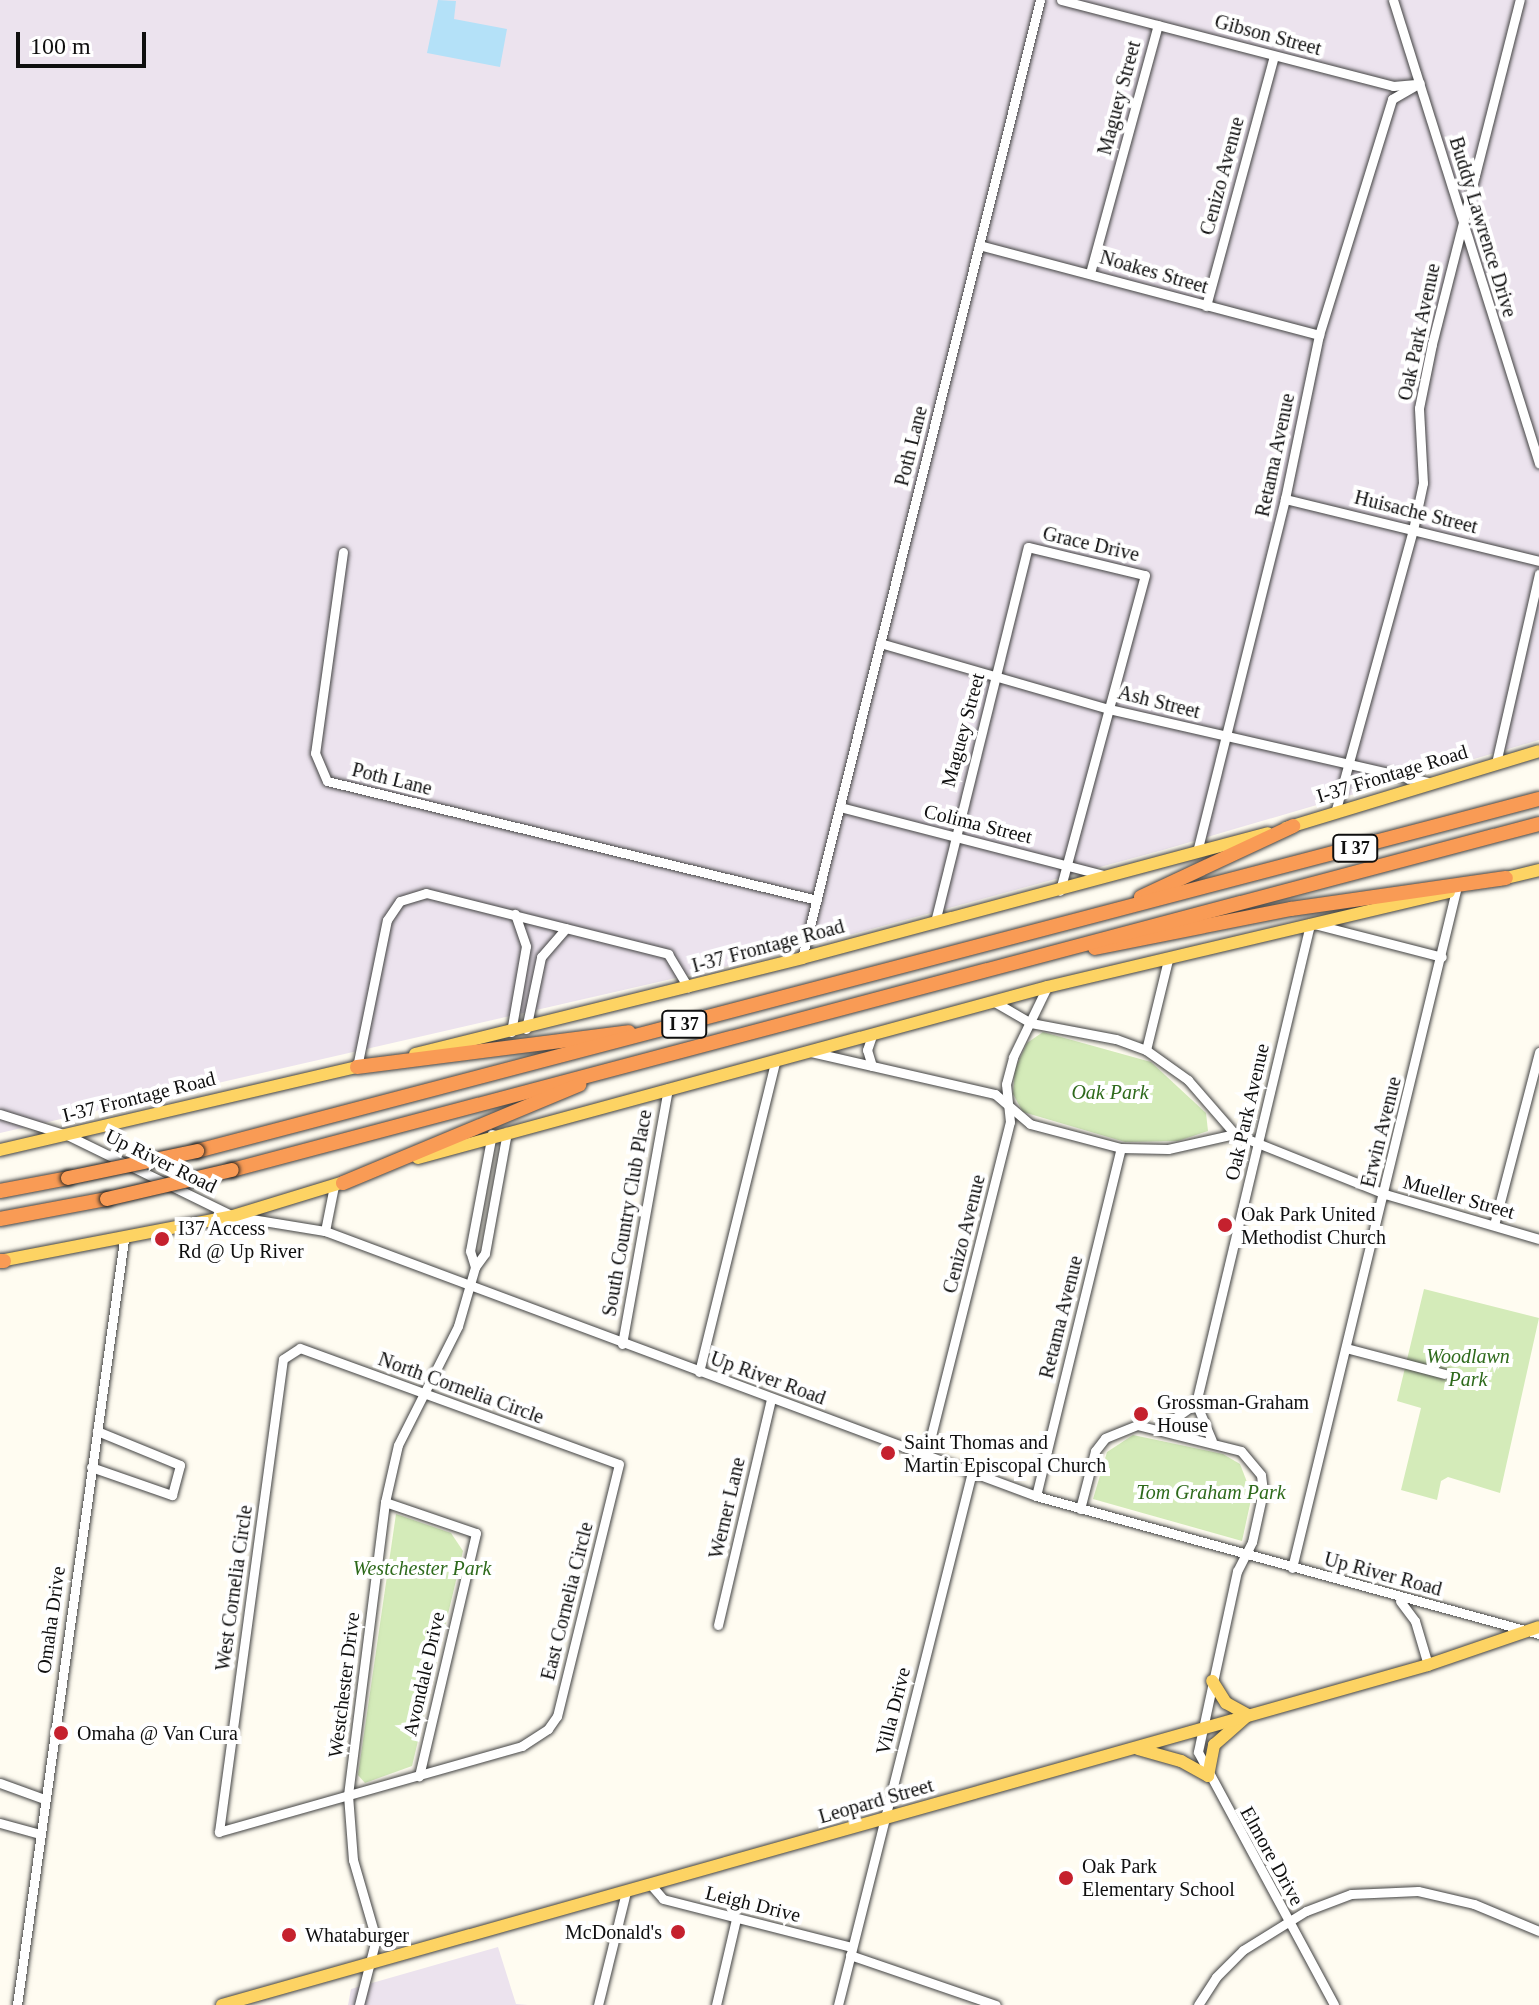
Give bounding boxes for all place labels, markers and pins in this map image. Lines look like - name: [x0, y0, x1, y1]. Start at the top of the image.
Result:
- place label: Oak Park United Methodist Church: [1241, 1202, 1386, 1249]
- place label: I37 Access Rd @ Up River: [178, 1216, 304, 1263]
- marker: Oak Park United Methodist Church: [1216, 1216, 1234, 1234]
- marker: I37 Access Rd @ Up River: [153, 1230, 171, 1248]
- place label: Grossman-Graham House: [1157, 1390, 1309, 1437]
- marker: Grossman-Graham House: [1132, 1405, 1150, 1423]
- place label: Saint Thomas and Martin Episcopal Church: [904, 1430, 1106, 1477]
- marker: Saint Thomas and Martin Episcopal Church: [879, 1444, 897, 1462]
- place label: Omaha @ Van Cura: [77, 1721, 238, 1745]
- marker: Omaha @ Van Cura: [52, 1724, 70, 1742]
- place label: Oak Park Elementary School: [1082, 1854, 1235, 1901]
- marker: Oak Park Elementary School: [1057, 1869, 1075, 1887]
- place label: McDonald's: [565, 1920, 662, 1944]
- place label: Whataburger: [305, 1923, 409, 1947]
- marker: McDonald's: [669, 1923, 687, 1941]
- marker: Whataburger: [280, 1926, 298, 1944]

